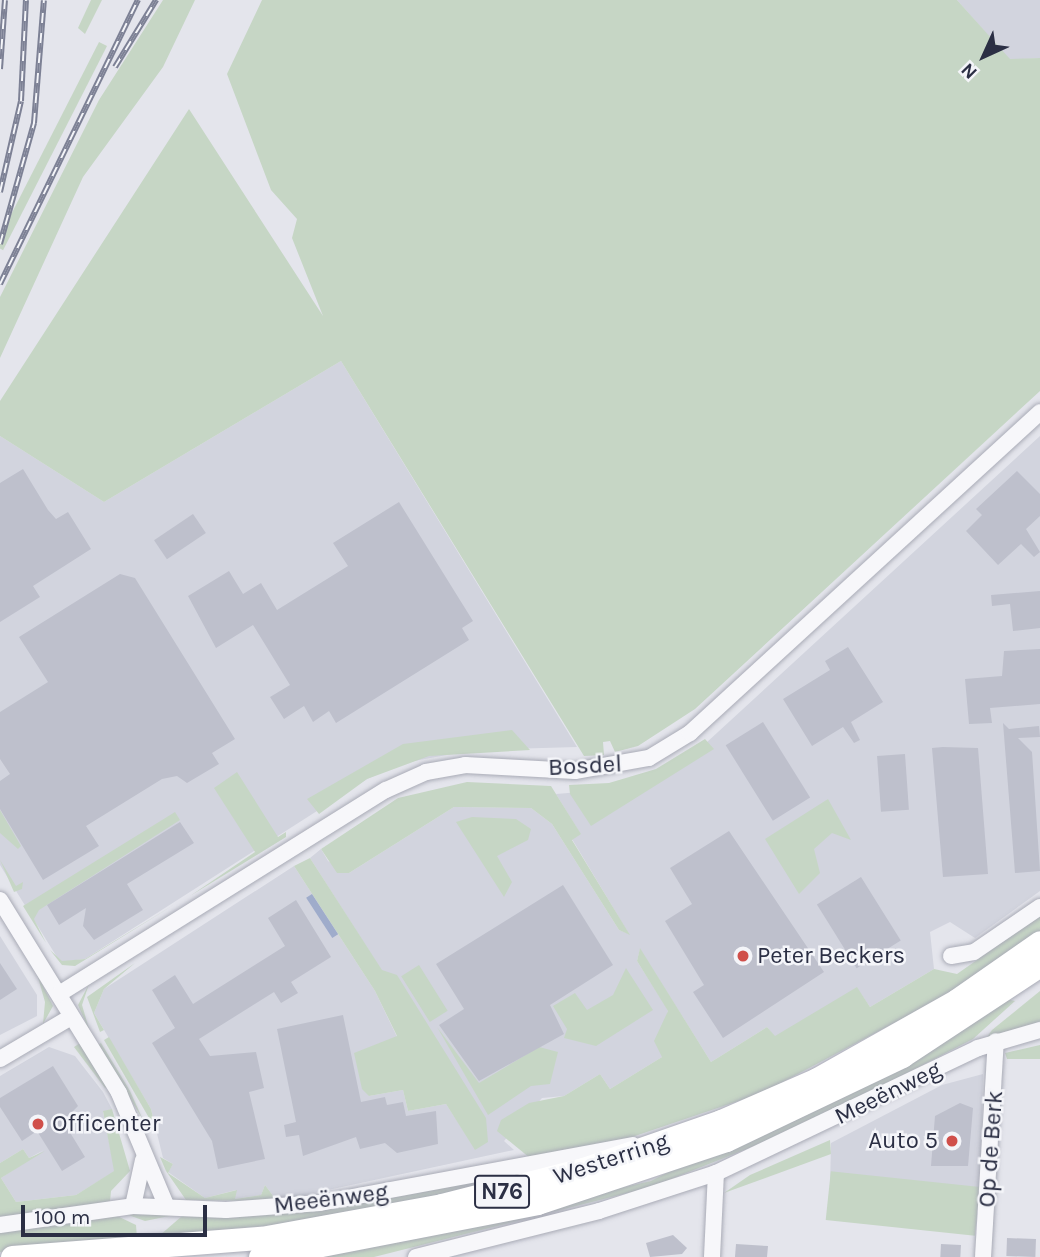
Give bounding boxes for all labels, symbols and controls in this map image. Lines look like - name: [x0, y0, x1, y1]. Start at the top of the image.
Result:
- north arrow: [949, 21, 1019, 91]
- text: N: [957, 58, 982, 83]
- street label: Bosdel: [547, 750, 623, 782]
- place label: Peter Beckers: [757, 942, 905, 970]
- marker: Peter Beckers: [735, 948, 751, 964]
- street label: Meeënweg: [830, 1055, 946, 1131]
- street label: Op de Berk: [973, 1090, 1009, 1208]
- place label: Officenter: [52, 1110, 160, 1138]
- marker: Officenter: [30, 1116, 46, 1132]
- street label: Westerring: [550, 1127, 672, 1191]
- place label: Auto 5: [868, 1127, 938, 1155]
- marker: Auto 5: [944, 1133, 960, 1149]
- road number: N76: [474, 1172, 530, 1212]
- street label: Meeënweg: [272, 1178, 390, 1220]
- scale bar: [24, 1190, 210, 1234]
- text: 100 m: [34, 1205, 91, 1229]

